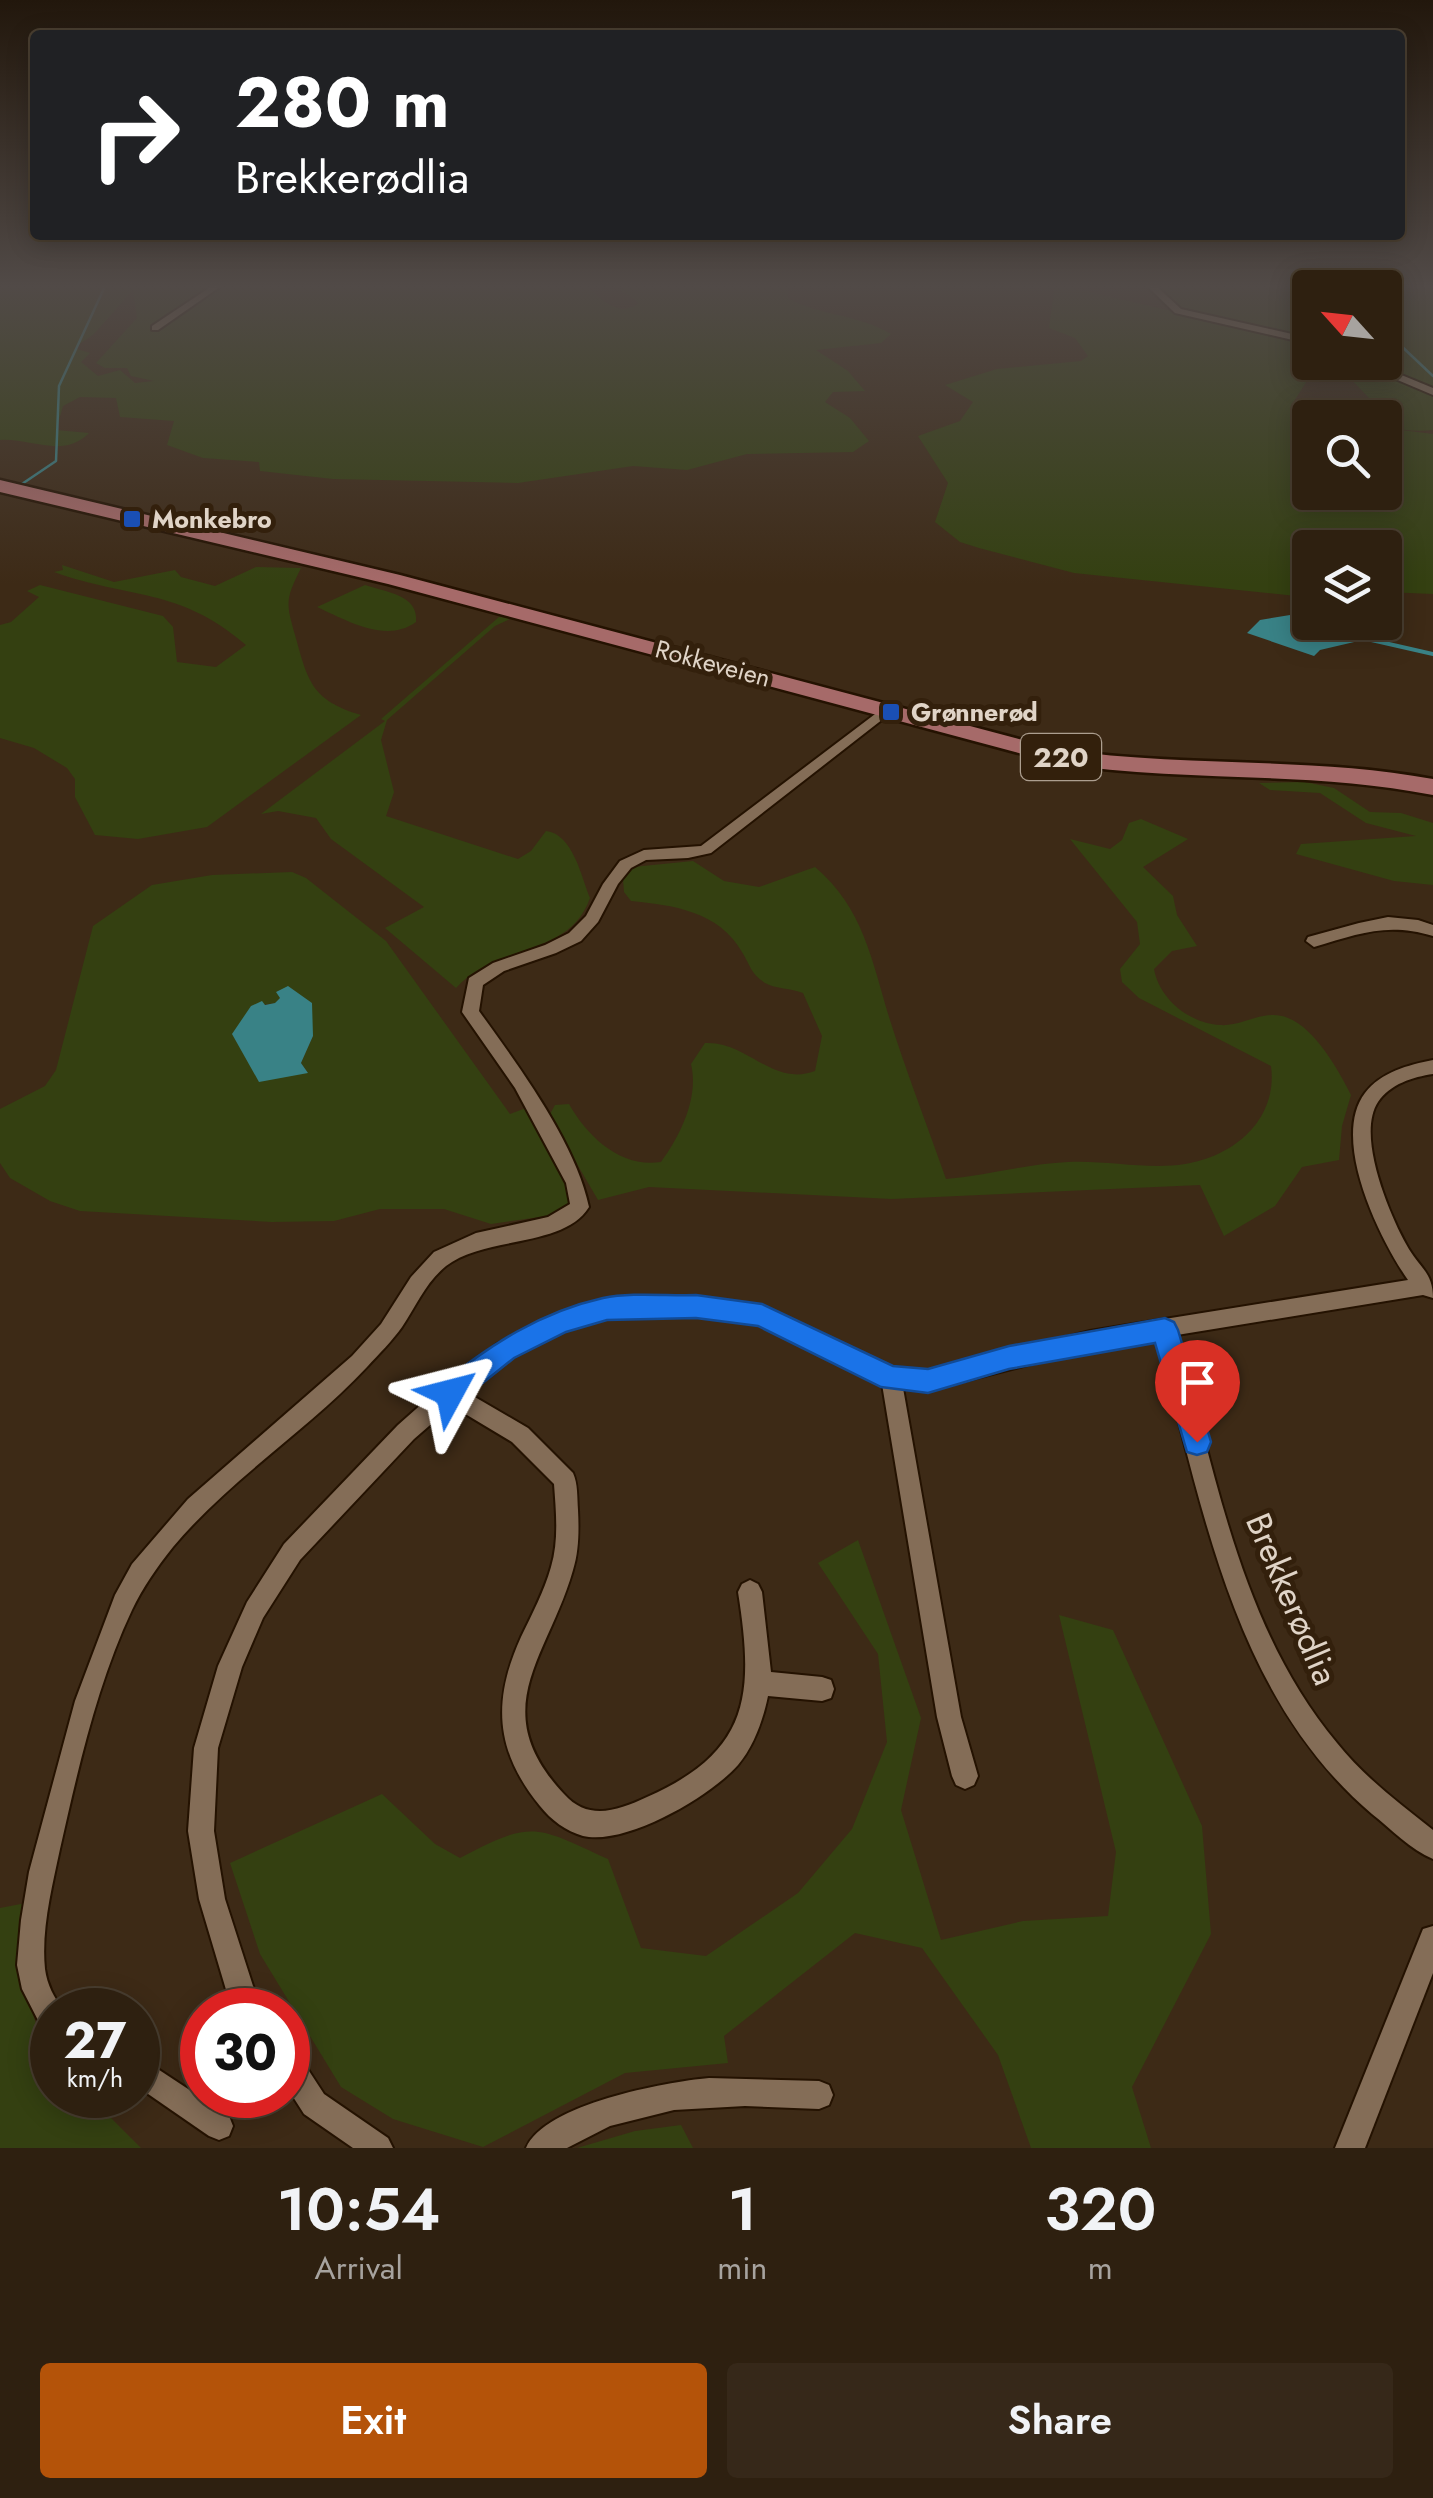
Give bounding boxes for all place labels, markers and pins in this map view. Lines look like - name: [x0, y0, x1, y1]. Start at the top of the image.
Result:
- place label: Monkebro: [152, 501, 272, 537]
- marker: Monkebro: [121, 508, 143, 530]
- place label: Grønnerød: [911, 694, 1038, 730]
- marker: Grønnerød: [880, 701, 902, 723]
- pin: [1155, 1340, 1240, 1443]

